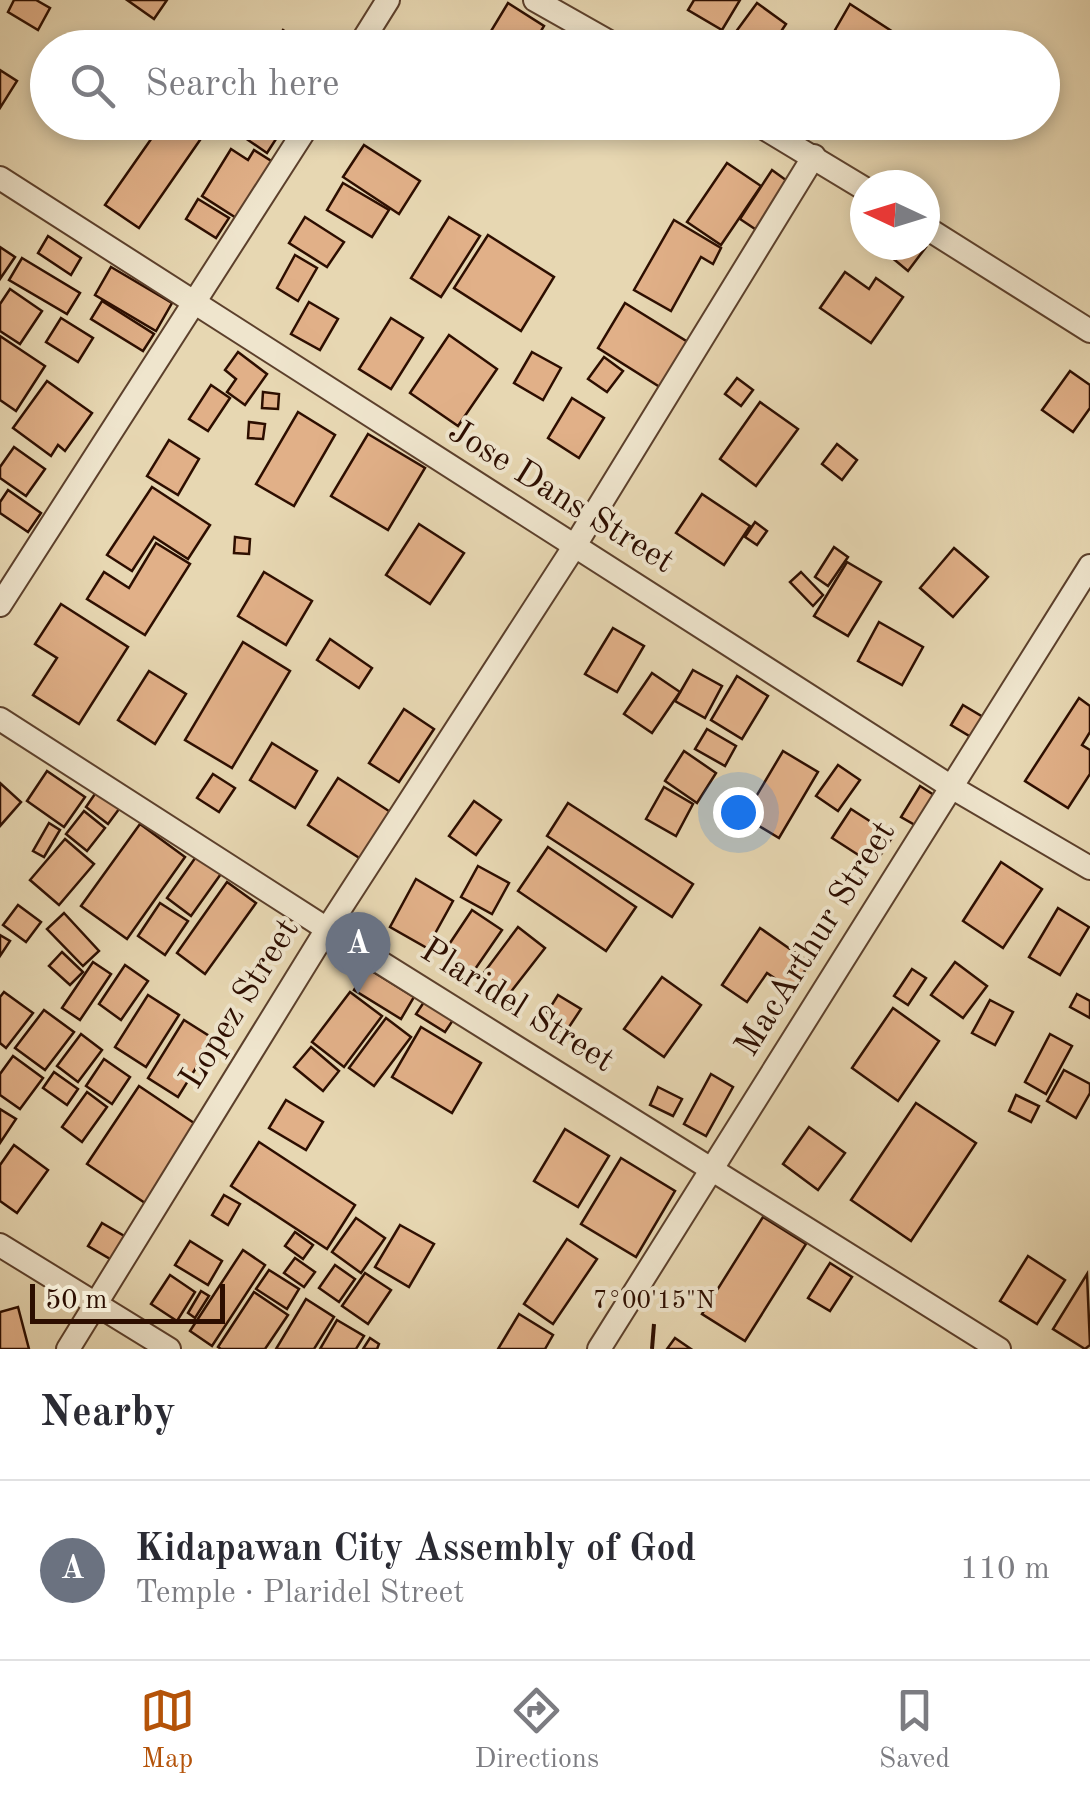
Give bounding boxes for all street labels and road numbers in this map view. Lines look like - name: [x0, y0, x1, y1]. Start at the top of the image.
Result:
- street label: Jose Dans Street: [442, 414, 680, 580]
- street label: MacArthur Street: [730, 815, 902, 1063]
- street label: Lopez Street: [174, 913, 306, 1095]
- street label: Plaridel Street: [414, 933, 620, 1079]

